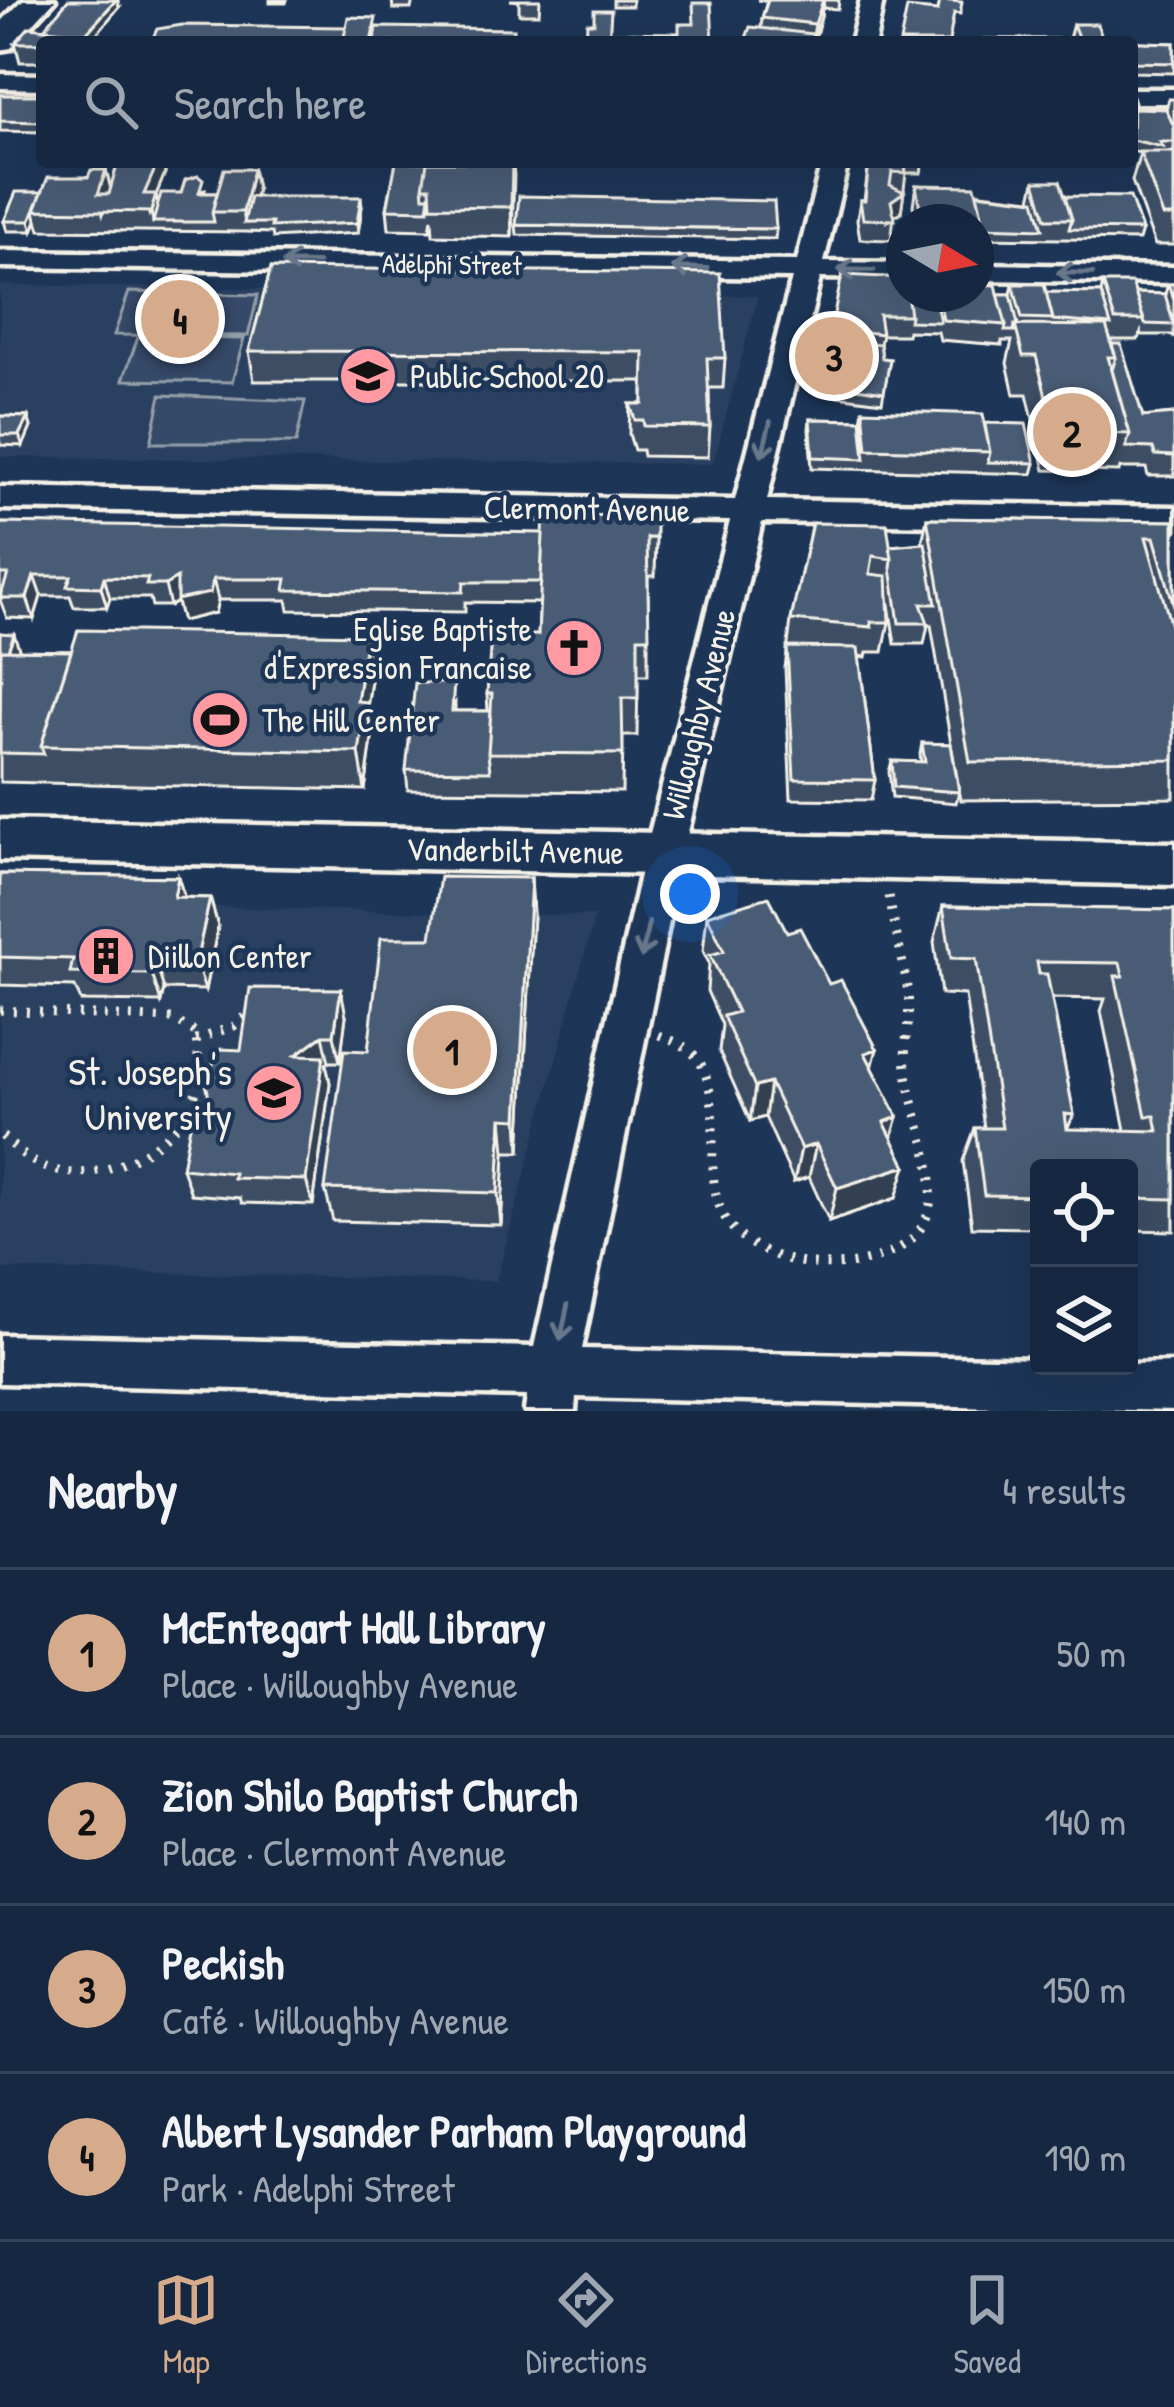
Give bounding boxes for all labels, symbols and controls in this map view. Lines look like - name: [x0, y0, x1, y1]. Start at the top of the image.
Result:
- search box: [36, 36, 1138, 168]
- icon: search: [78, 69, 144, 135]
- text: Search here: [174, 72, 366, 133]
- north arrow: [886, 204, 994, 312]
- street label: Adelphi Street: [382, 245, 523, 284]
- one-way arrow: [281, 252, 320, 274]
- one-way arrow: [671, 257, 710, 279]
- one-way arrow: [837, 259, 876, 282]
- one-way arrow: [1056, 262, 1095, 285]
- pin: 4: [141, 274, 219, 364]
- pin: 3: [795, 311, 873, 401]
- school or university icon: Public School 20: [337, 345, 399, 407]
- place label: Public School 20: [410, 354, 604, 398]
- pin: 2: [1033, 387, 1111, 477]
- one-way arrow: [754, 419, 776, 457]
- street label: Clermont Avenue: [484, 484, 690, 532]
- street label: Willoughby Avenue: [651, 604, 746, 824]
- place label: Eglise Baptiste d'Expression Francaise: [264, 607, 532, 690]
- church icon: Eglise Baptiste d'Expression Francaise: [543, 617, 605, 679]
- sports icon: The Hill Center: [189, 689, 251, 751]
- place label: The Hill Center: [262, 698, 440, 742]
- street label: Vanderbilt Avenue: [406, 826, 624, 874]
- your location: [660, 864, 720, 924]
- one-way arrow: [633, 921, 656, 959]
- building icon: Diillon Center: [75, 925, 137, 987]
- place label: Diillon Center: [148, 934, 312, 978]
- pin: 1: [413, 1005, 491, 1095]
- place label: St. Joseph's University: [68, 1044, 232, 1142]
- school or university icon: St. Joseph's University: [243, 1062, 305, 1124]
- map controls: [1030, 1159, 1138, 1375]
- button: locate: [1030, 1159, 1138, 1267]
- button: layers: [1030, 1267, 1138, 1375]
- one-way arrow: [551, 1302, 574, 1340]
- text: Nearby: [48, 1455, 178, 1524]
- text: 4 results: [1002, 1463, 1126, 1516]
- text: McEntegart Hall Library: [162, 1596, 546, 1657]
- text: 1: [80, 1626, 94, 1679]
- text: 50 m: [1057, 1626, 1126, 1679]
- text: Place · Willoughby Avenue: [162, 1657, 518, 1710]
- text: Zion Shilo Baptist Church: [162, 1764, 578, 1825]
- text: 2: [78, 1794, 96, 1847]
- text: 140 m: [1044, 1794, 1126, 1847]
- text: Place · Clermont Avenue: [162, 1825, 506, 1878]
- text: Peckish: [162, 1932, 284, 1993]
- text: 3: [78, 1962, 96, 2015]
- text: 150 m: [1042, 1962, 1126, 2015]
- text: Café · Willoughby Avenue: [162, 1993, 509, 2046]
- text: Albert Lysander Parham Playground: [162, 2100, 746, 2161]
- text: 4: [80, 2130, 94, 2183]
- text: 190 m: [1045, 2130, 1126, 2183]
- text: Park · Adelphi Street: [162, 2161, 455, 2214]
- tab: Map: [153, 2267, 219, 2383]
- tab: Directions: [526, 2267, 647, 2383]
- tab: Saved: [953, 2267, 1021, 2383]

